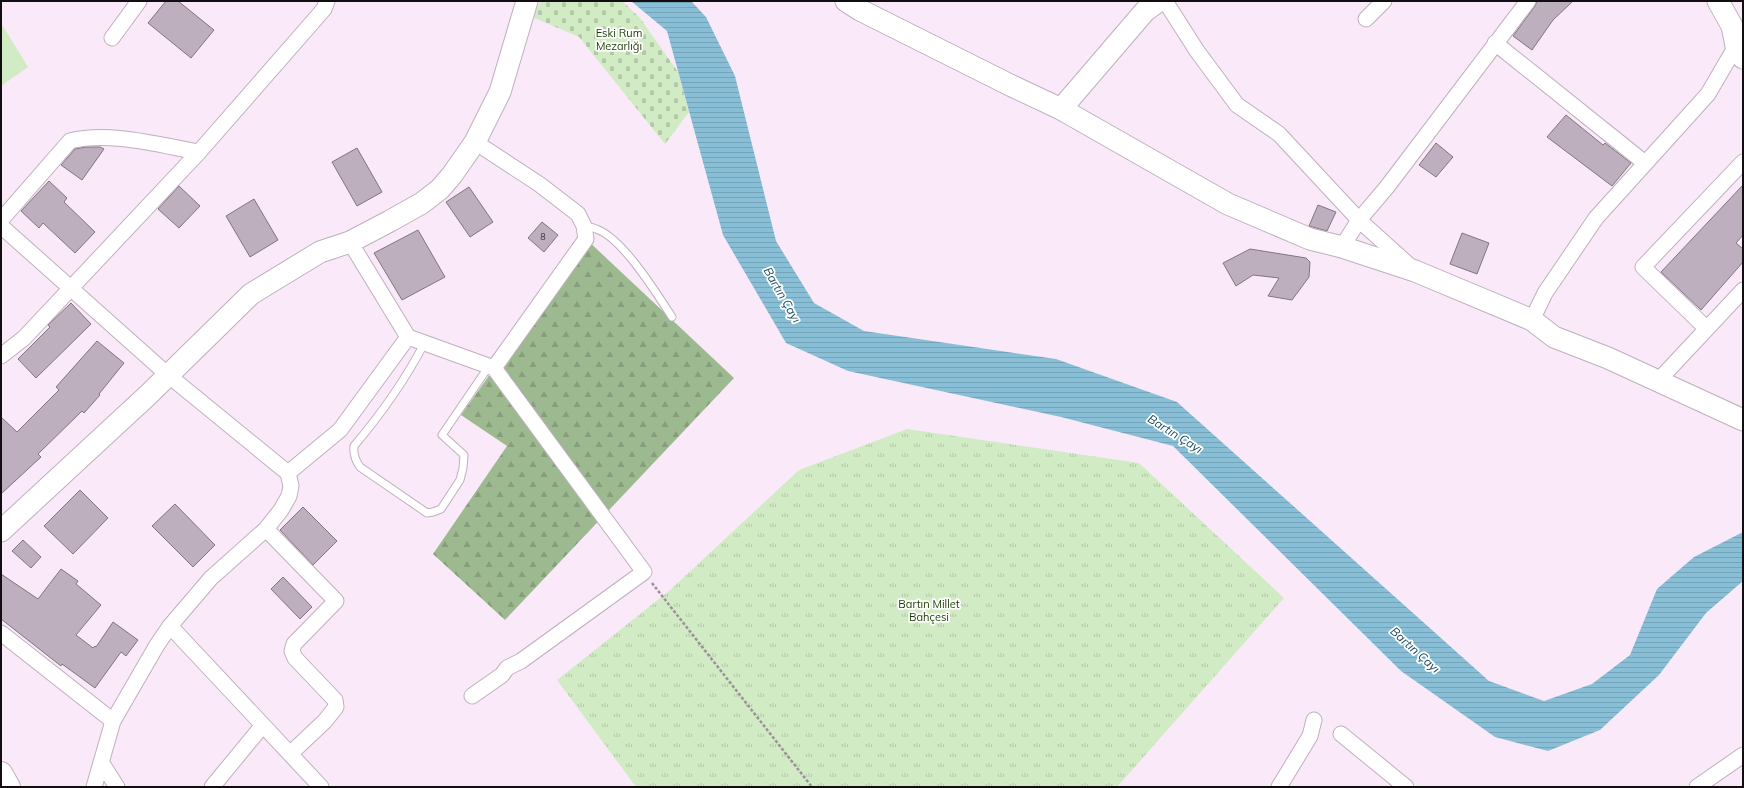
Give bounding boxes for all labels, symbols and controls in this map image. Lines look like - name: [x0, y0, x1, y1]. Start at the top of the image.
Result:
- park label: Eski Rum Mezarlığı: [596, 26, 642, 53]
- house number: 8: [540, 231, 546, 242]
- water label: Bartın Çayı: [761, 264, 804, 325]
- water label: Bartın Çayı: [1145, 411, 1205, 456]
- park label: Bartın Millet Bahçesi: [898, 597, 960, 624]
- water label: Bartın Çayı: [1387, 623, 1443, 676]

